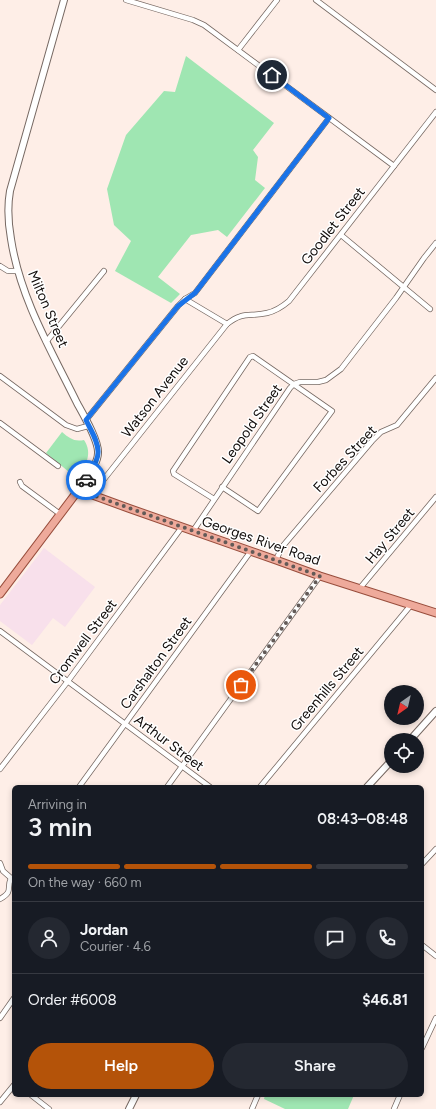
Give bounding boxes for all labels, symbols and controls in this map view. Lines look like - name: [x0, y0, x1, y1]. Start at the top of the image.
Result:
- pin: [255, 58, 289, 92]
- icon: home: [261, 64, 283, 86]
- street label: Goodlet Street: [297, 184, 369, 268]
- street label: Milton Street: [24, 268, 72, 350]
- street label: Watson Avenue: [118, 353, 192, 441]
- street label: Leopold Street: [218, 381, 286, 467]
- street label: Forbes Street: [310, 422, 380, 496]
- courier: [66, 460, 106, 500]
- icon: car: [75, 469, 97, 491]
- street label: Hay Street: [362, 505, 418, 567]
- street label: Georges River Road: [200, 513, 322, 569]
- street label: Cromwell Street: [46, 596, 120, 688]
- street label: Carshalton Street: [117, 613, 195, 713]
- street label: Greenhills Street: [287, 643, 367, 735]
- pin: [224, 668, 258, 702]
- icon: bag: [230, 674, 252, 696]
- north arrow: [384, 685, 424, 725]
- map controls: [384, 685, 424, 773]
- street label: Arthur Street: [131, 711, 207, 775]
- button: locate: [384, 733, 424, 773]
- text: Arriving in: [28, 797, 87, 812]
- text: 08:43–08:48: [317, 810, 408, 828]
- text: 3 min: [28, 811, 92, 843]
- text: On the way · 660 m: [28, 875, 142, 890]
- button: person: [28, 917, 70, 959]
- button: chat: [314, 917, 356, 959]
- button: phone: [366, 917, 408, 959]
- text: Jordan: [80, 921, 128, 939]
- text: Courier · 4.6: [80, 939, 151, 954]
- text: Order #6008: [28, 991, 117, 1009]
- text: $46.81: [362, 991, 408, 1009]
- button: Help: [28, 1043, 214, 1089]
- button: Share: [222, 1043, 408, 1089]

